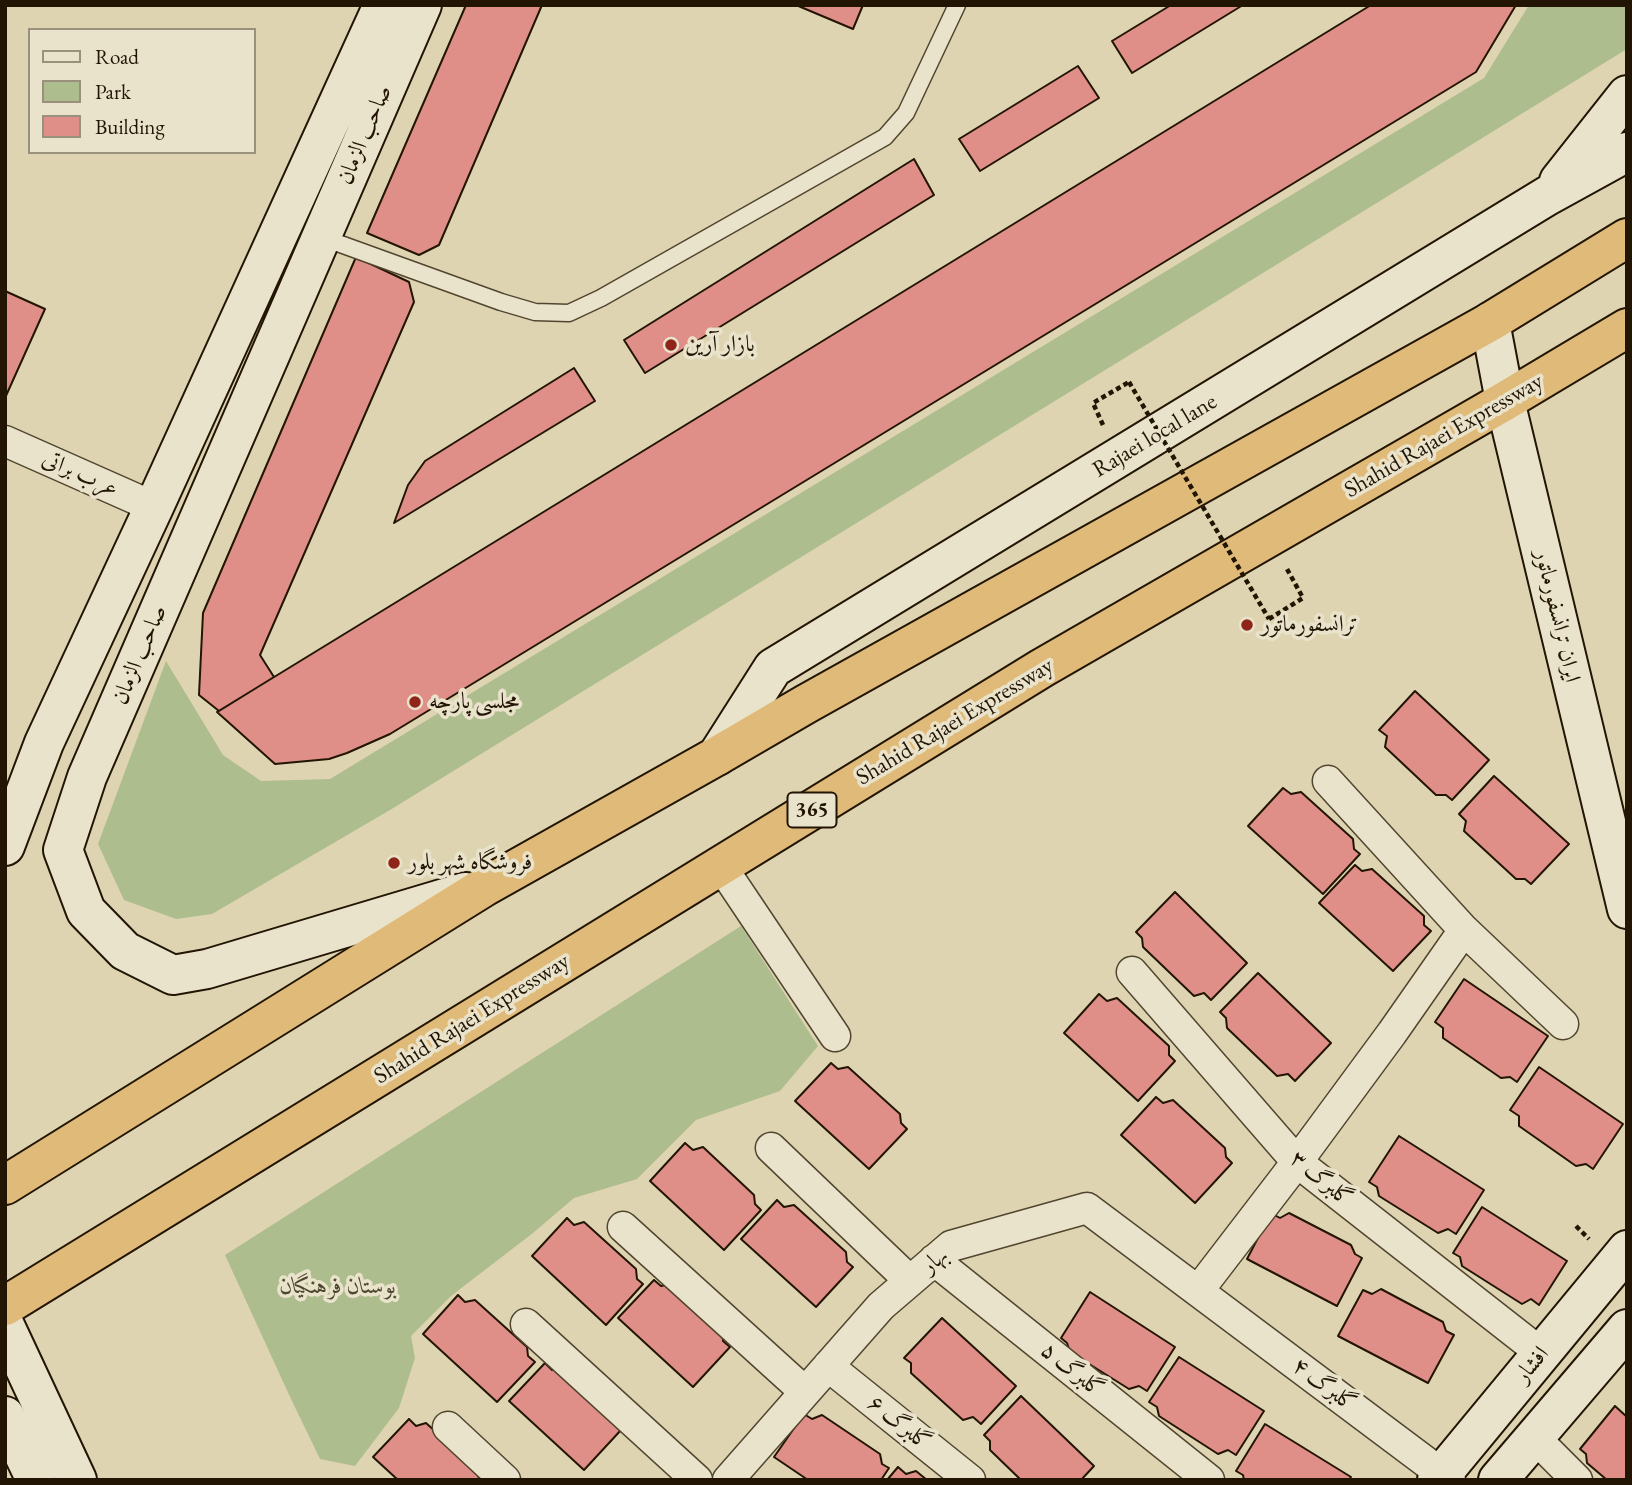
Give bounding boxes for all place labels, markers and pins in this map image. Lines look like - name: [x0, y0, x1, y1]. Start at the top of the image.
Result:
- place label: بازار آرین: [685, 331, 755, 359]
- marker: بازار آرین: [663, 337, 679, 353]
- place label: ترانسفورماتور: [1261, 611, 1358, 639]
- marker: ترانسفورماتور: [1239, 617, 1255, 633]
- place label: مجلسی پارچه: [429, 688, 519, 716]
- marker: مجلسی پارچه: [407, 694, 423, 710]
- place label: فروشگاه شهر بلور: [408, 849, 532, 877]
- marker: فروشگاه شهر بلور: [386, 855, 402, 871]

